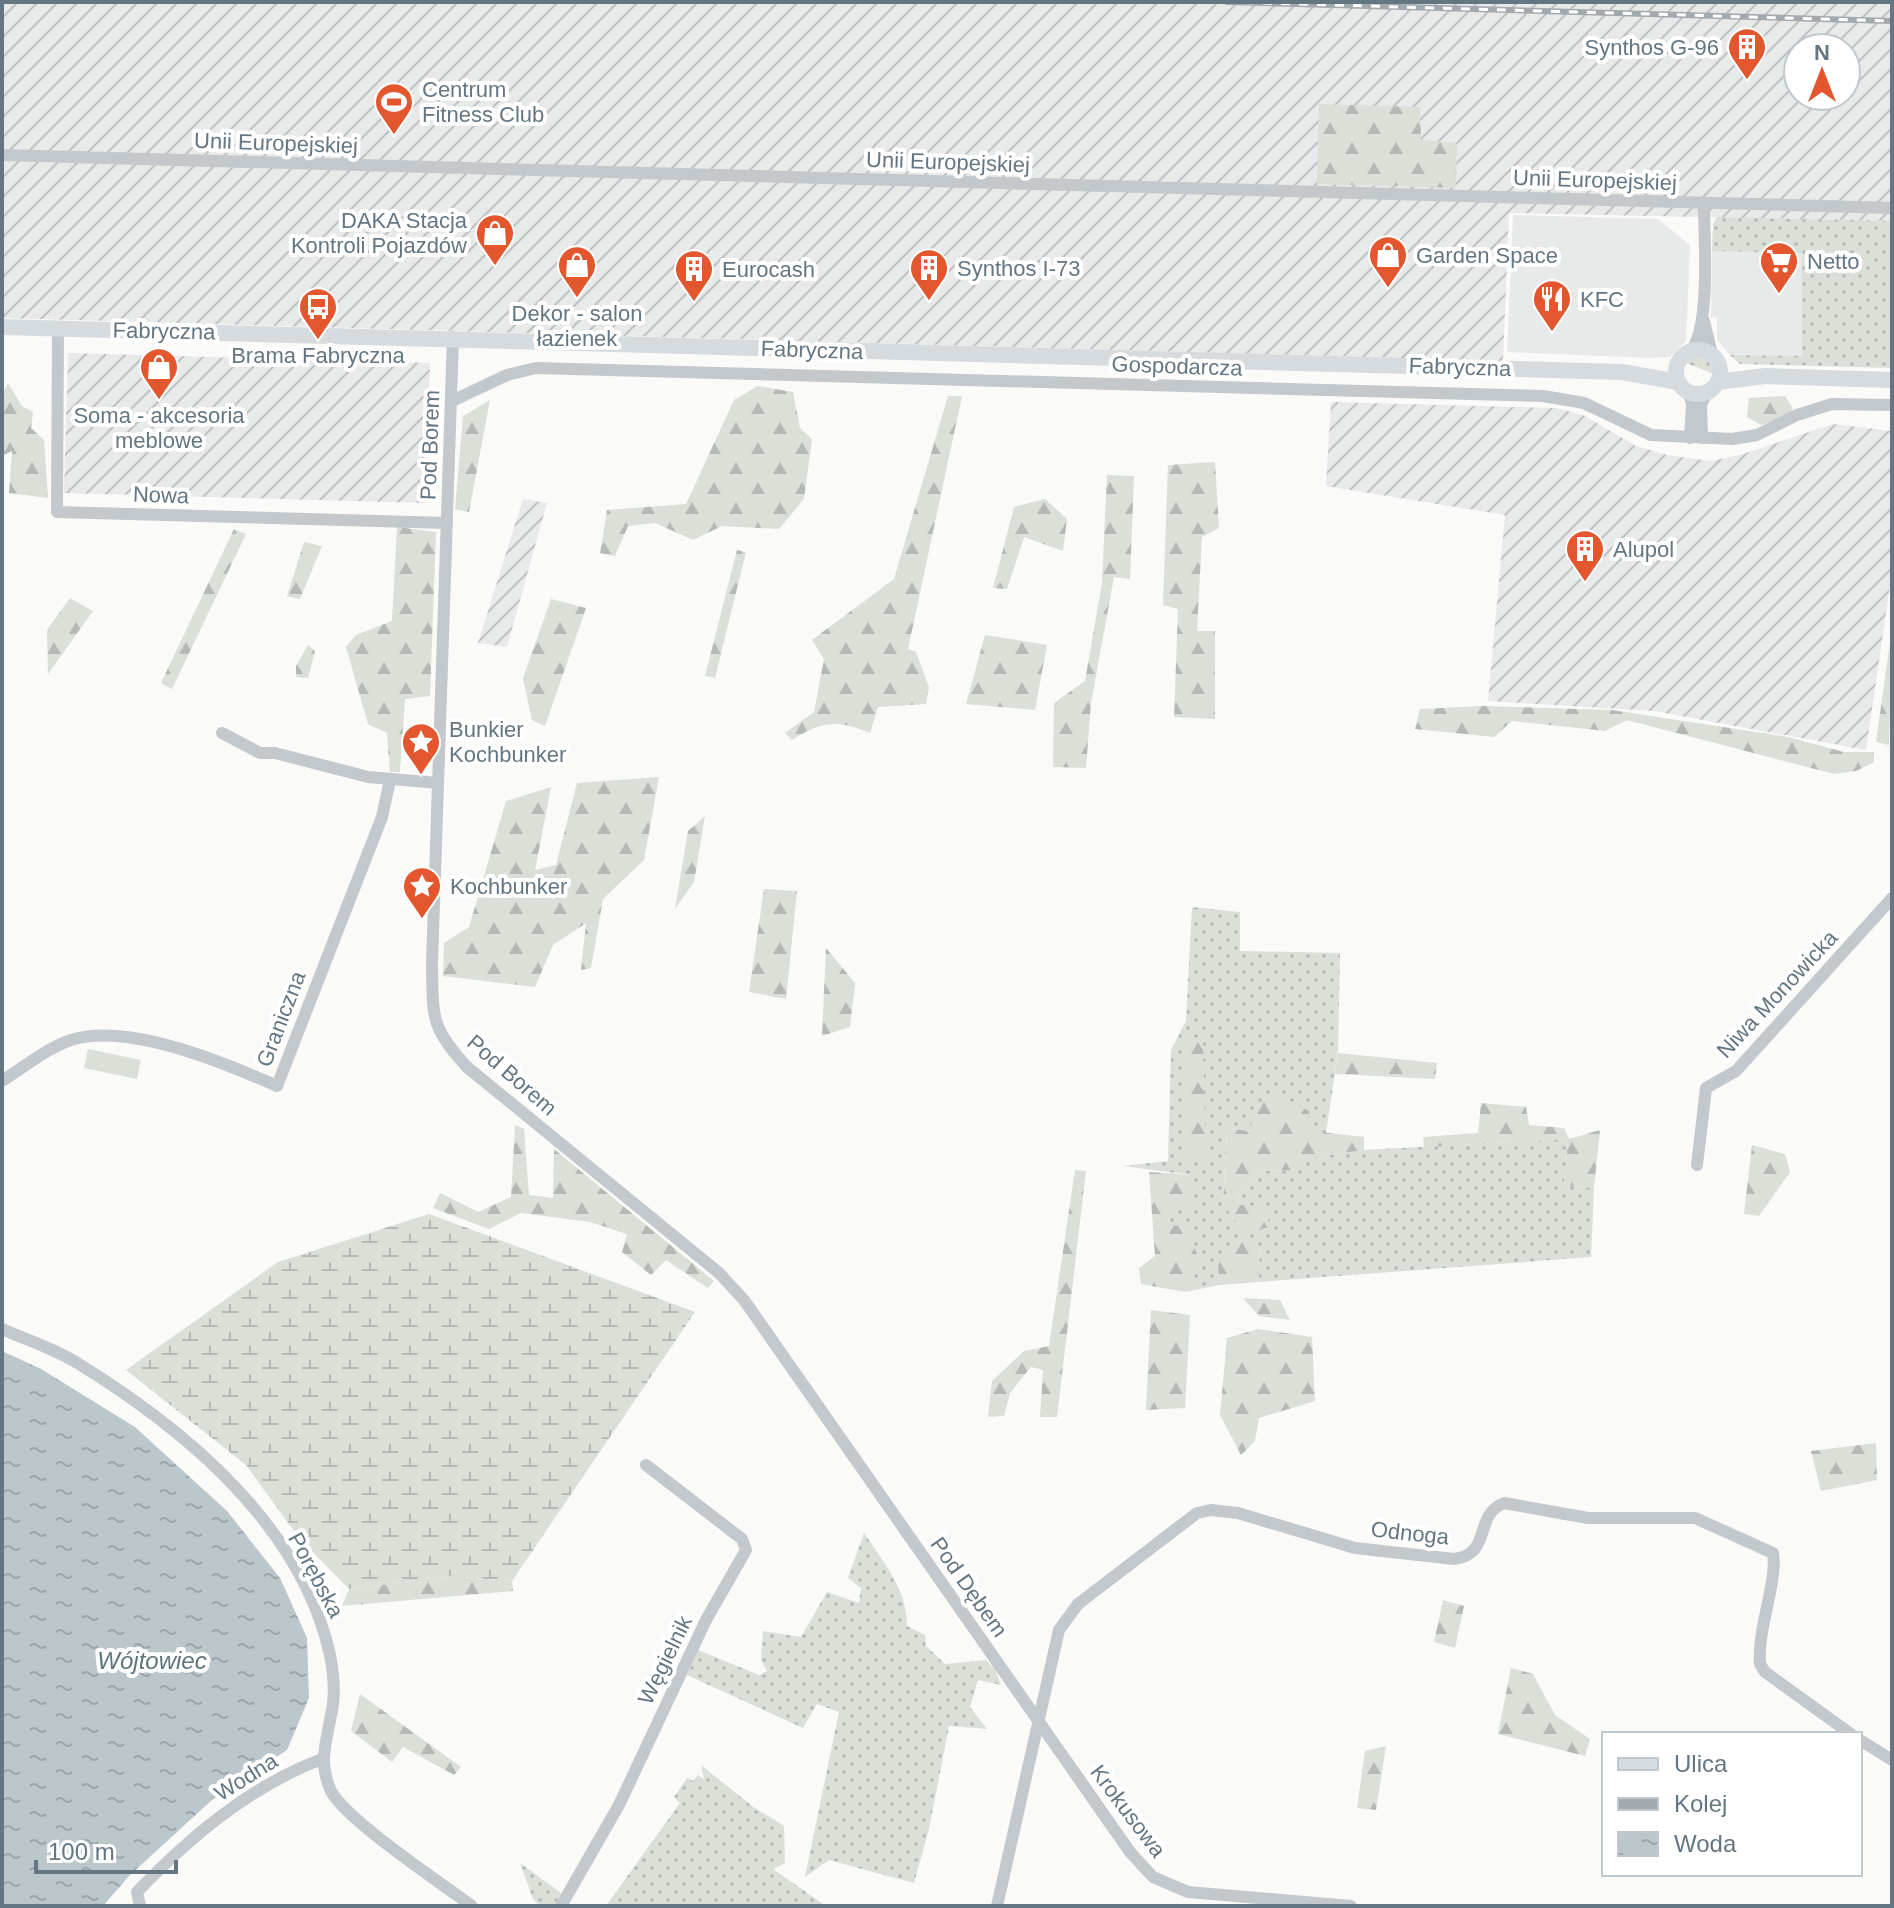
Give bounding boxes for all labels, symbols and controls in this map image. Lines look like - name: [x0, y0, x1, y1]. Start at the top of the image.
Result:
- building icon: Synthos G-96: [1726, 26, 1768, 81]
- north arrow: [1782, 32, 1862, 112]
- place label: Synthos G-96: [1584, 35, 1719, 60]
- text: N: [1814, 40, 1830, 65]
- place label: Centrum Fitness Club: [422, 77, 544, 127]
- sports icon: Centrum Fitness Club: [373, 81, 415, 136]
- street label: Unii Europejskiej: [194, 128, 358, 158]
- street label: Unii Europejskiej: [866, 147, 1030, 177]
- street label: Unii Europejskiej: [1513, 165, 1677, 195]
- place label: DAKA Stacja Kontroli Pojazdów: [291, 208, 468, 258]
- shop icon: DAKA Stacja Kontroli Pojazdów: [474, 212, 516, 267]
- shop icon: Garden Space: [1367, 234, 1409, 289]
- supermarket icon: Netto: [1758, 240, 1800, 295]
- place label: Garden Space: [1416, 243, 1558, 268]
- shop icon: Dekor - salon łazienek: [556, 244, 598, 299]
- building icon: Synthos I-73: [908, 247, 950, 302]
- building icon: Eurocash: [673, 248, 715, 303]
- place label: Netto: [1807, 249, 1860, 274]
- place label: Synthos I-73: [957, 256, 1081, 281]
- place label: Eurocash: [722, 257, 815, 282]
- restaurant icon: KFC: [1531, 278, 1573, 333]
- bus stop icon: Brama Fabryczna: [297, 286, 339, 341]
- place label: KFC: [1580, 287, 1624, 312]
- place label: Dekor - salon łazienek: [512, 301, 642, 351]
- street label: Fabryczna: [112, 318, 216, 344]
- street label: Fabryczna: [760, 336, 865, 364]
- place label: Brama Fabryczna: [231, 343, 406, 368]
- shop icon: Soma - akcesoria meblowe: [138, 346, 180, 401]
- street label: Gospodarcza: [1111, 351, 1244, 381]
- street label: Fabryczna: [1408, 353, 1513, 381]
- street label: Pod Borem: [416, 390, 444, 500]
- place label: Soma - akcesoria meblowe: [73, 403, 245, 453]
- street label: Nowa: [132, 482, 190, 509]
- building icon: Alupol: [1564, 528, 1606, 583]
- place label: Alupol: [1613, 537, 1674, 562]
- place label: Bunkier Kochbunker: [449, 717, 566, 767]
- place icon: Bunkier Kochbunker: [400, 721, 442, 776]
- place icon: Kochbunker: [401, 865, 443, 920]
- place label: Kochbunker: [450, 874, 567, 899]
- street label: Niwa Monowicka: [1712, 925, 1843, 1063]
- street label: Graniczna: [251, 967, 311, 1070]
- street label: Pod Borem: [462, 1029, 562, 1121]
- street label: Odnoga: [1370, 1516, 1451, 1550]
- street label: Porębska: [283, 1528, 349, 1623]
- street label: Pod Dębem: [925, 1532, 1013, 1642]
- street label: Węgielnik: [633, 1611, 698, 1708]
- water label: Wójtowiec: [97, 1647, 207, 1674]
- legend: [1602, 1732, 1862, 1876]
- street label: Wodna: [210, 1748, 283, 1806]
- text: Ulica: [1674, 1750, 1728, 1777]
- street label: Krokusowa: [1085, 1760, 1171, 1863]
- text: Kolej: [1674, 1790, 1727, 1817]
- scale bar: [36, 1824, 176, 1874]
- text: Woda: [1674, 1830, 1737, 1857]
- text: 100 m: [48, 1838, 115, 1865]

